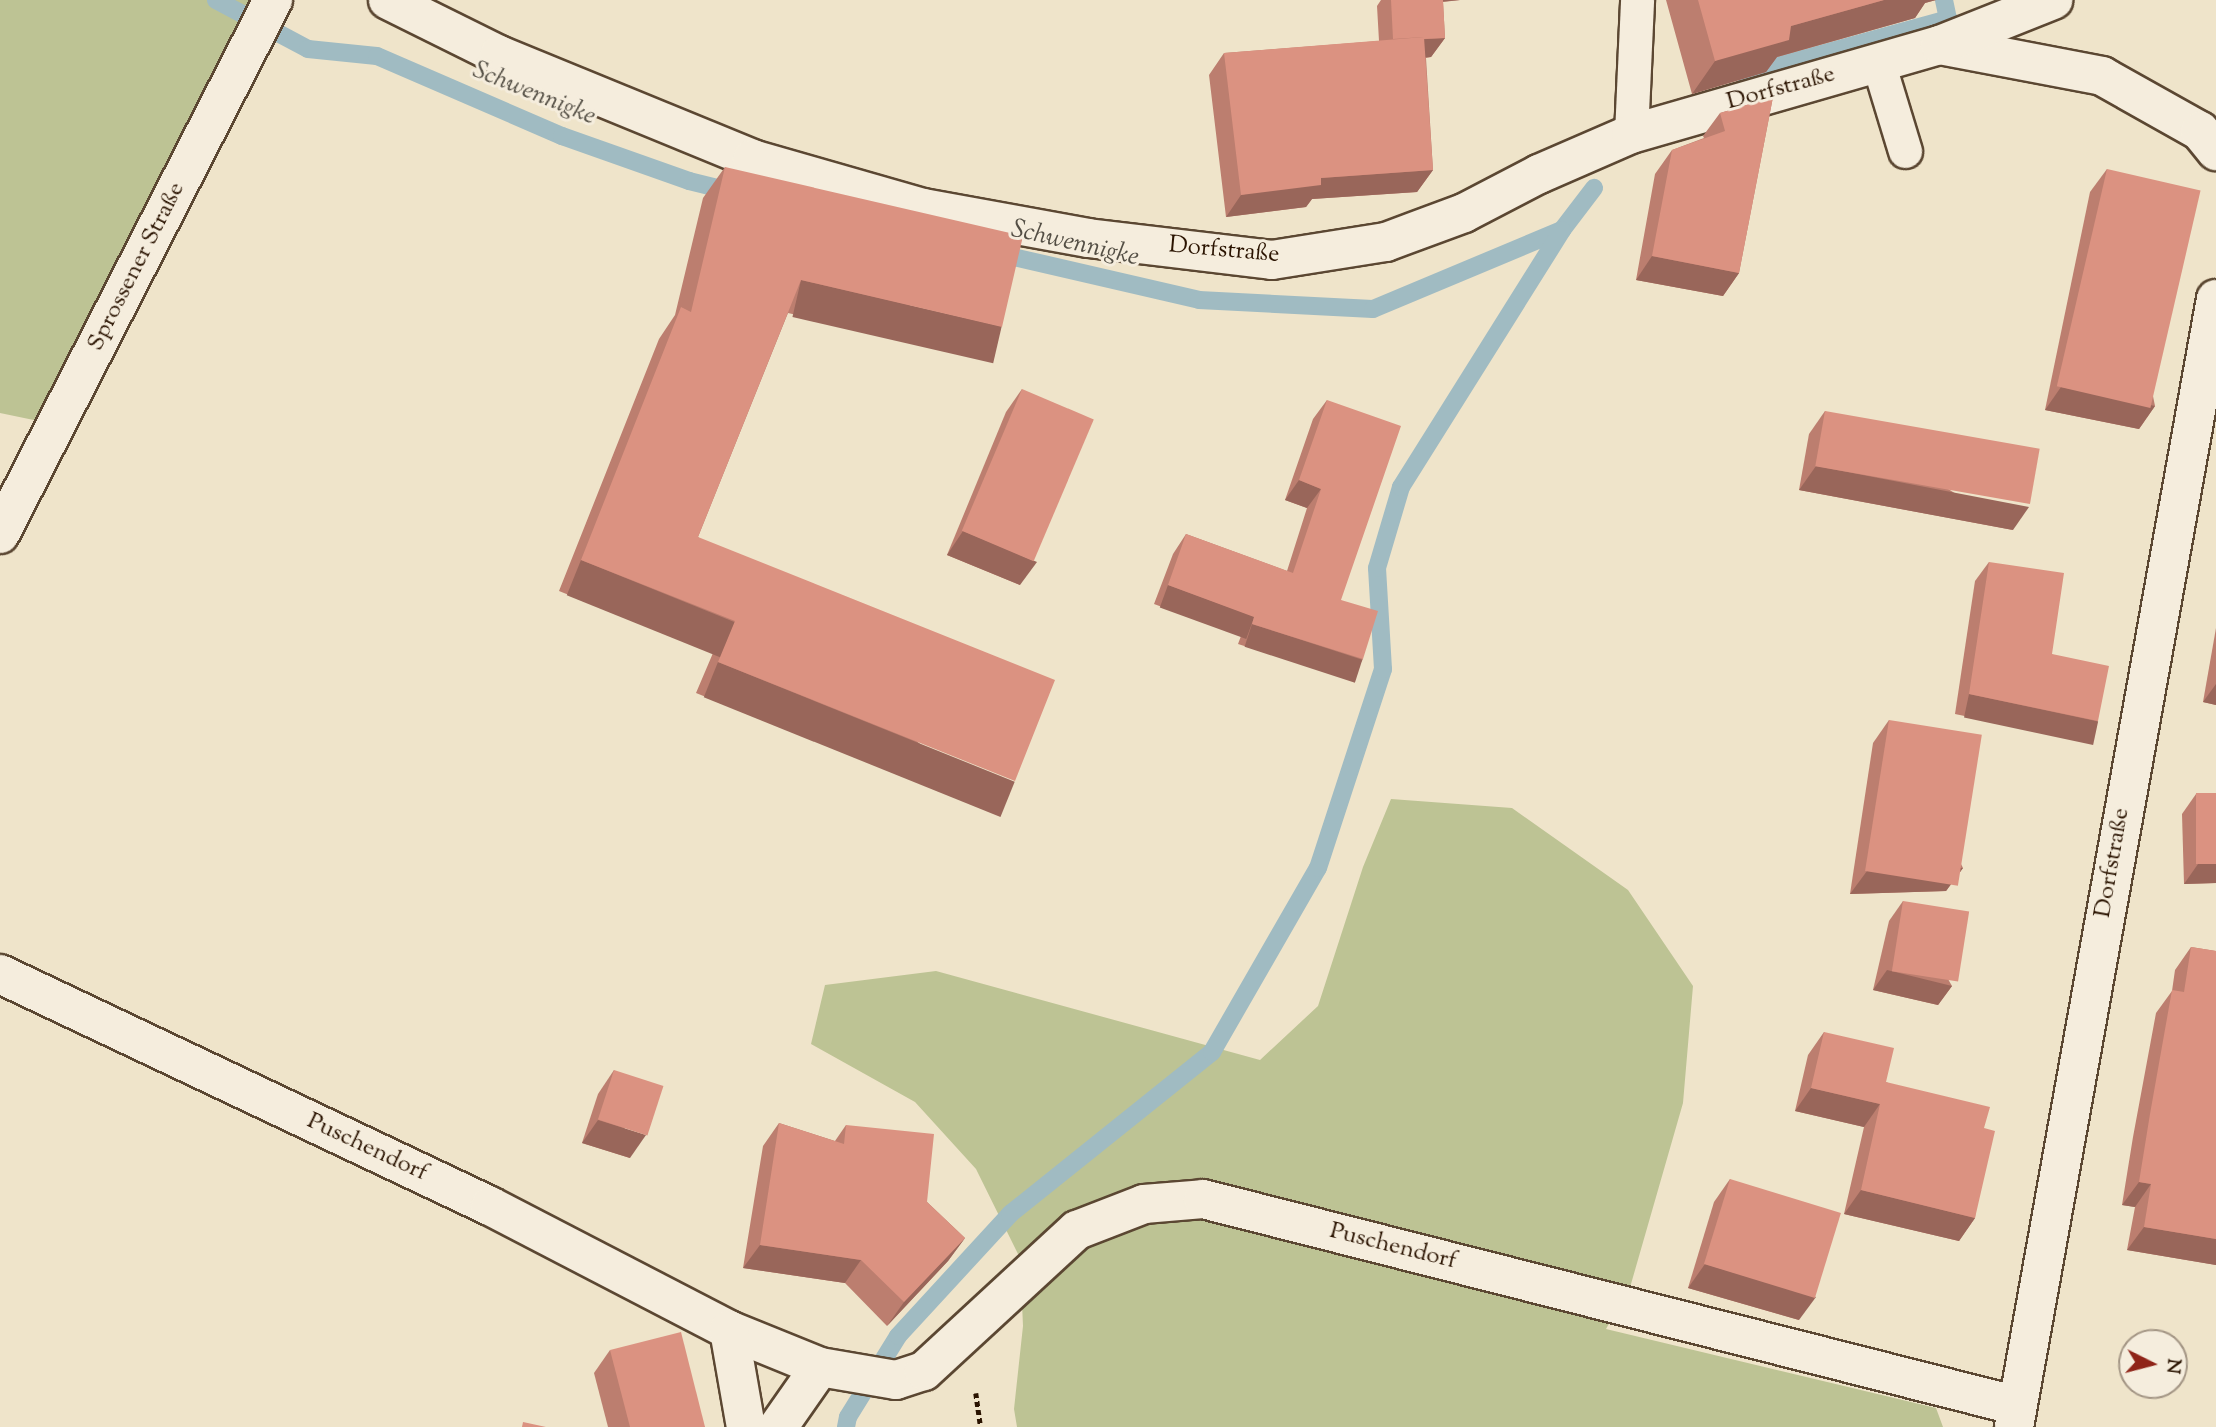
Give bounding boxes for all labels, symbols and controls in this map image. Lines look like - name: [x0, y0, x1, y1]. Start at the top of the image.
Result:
- water label: Schwennigke: [468, 55, 600, 133]
- street label: Dorfstraße: [1724, 61, 1838, 117]
- street label: Sprossener Straße: [82, 178, 192, 356]
- water label: Schwennigke: [1008, 214, 1142, 274]
- street label: Dorfstraße: [1167, 232, 1281, 270]
- street label: Dorfstraße: [2089, 806, 2137, 920]
- street label: Puschendorf: [302, 1108, 432, 1188]
- street label: Puschendorf: [1327, 1217, 1459, 1277]
- north arrow: [2118, 1329, 2188, 1399]
- text: N: [2158, 1357, 2187, 1375]

